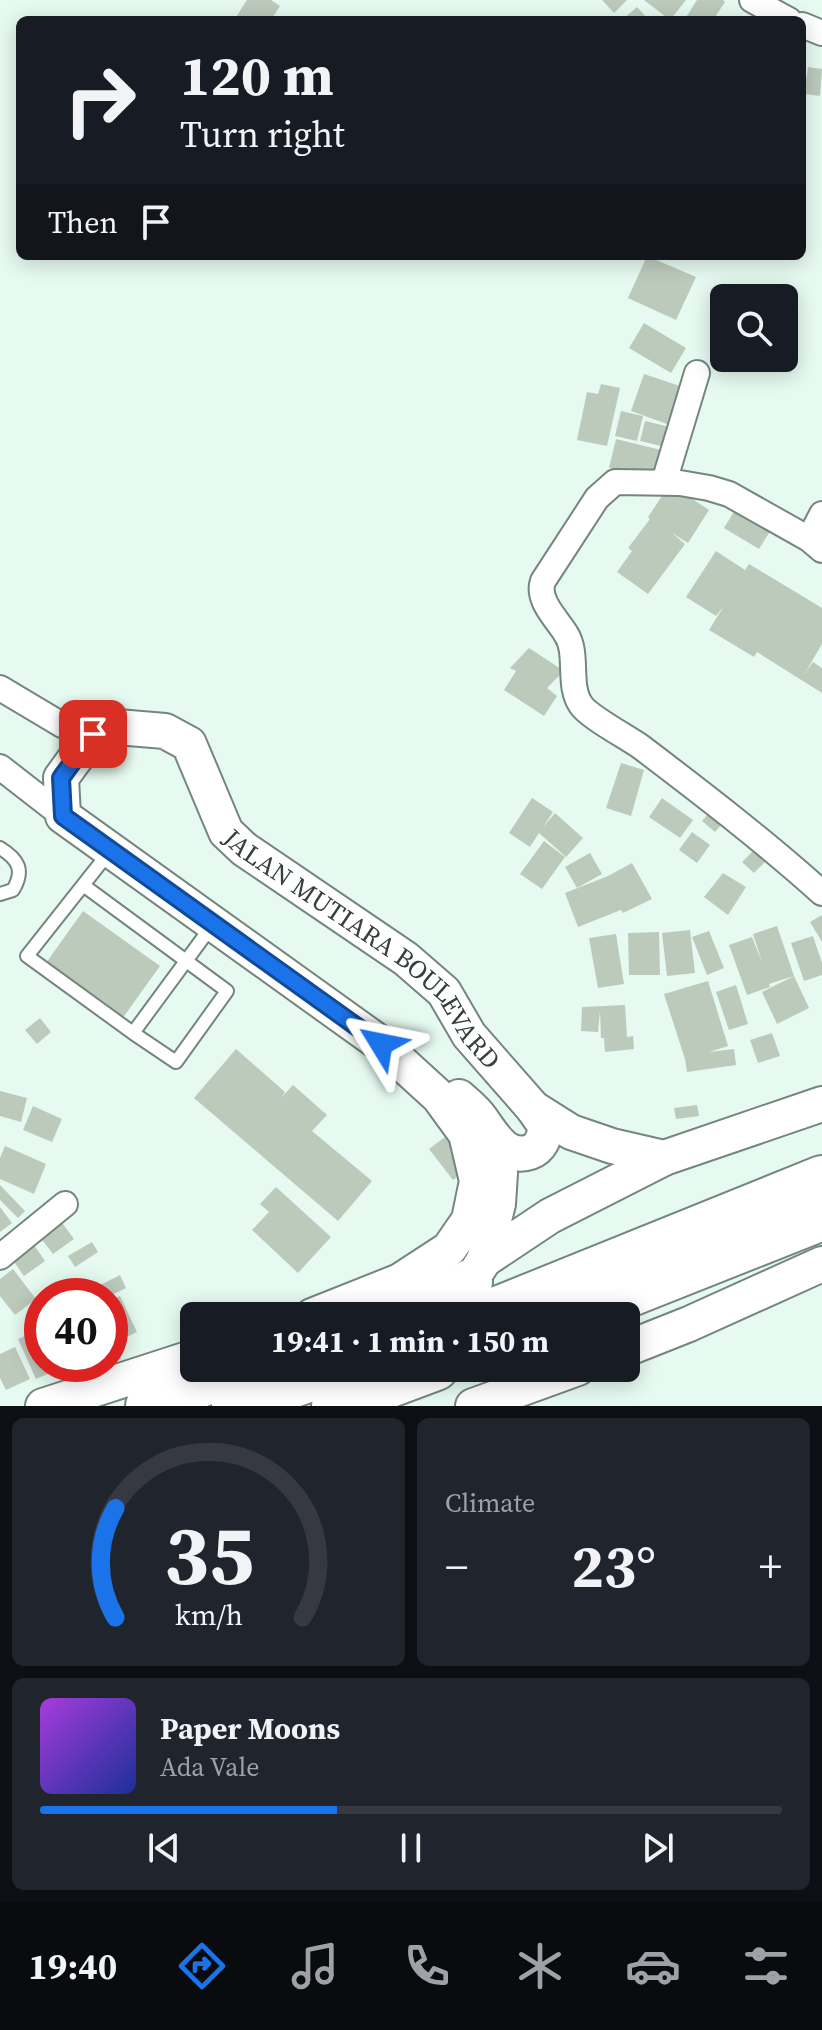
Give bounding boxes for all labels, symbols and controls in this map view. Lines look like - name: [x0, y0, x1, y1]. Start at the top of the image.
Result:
- text: 120 m: [180, 37, 334, 114]
- icon: right: [48, 48, 152, 152]
- text: Turn right: [180, 110, 345, 159]
- icon: arrive: [134, 200, 178, 244]
- text: Then: [48, 202, 118, 243]
- map controls: [710, 284, 798, 372]
- button: search: [710, 284, 798, 372]
- pin: [59, 700, 127, 768]
- icon: arrive: [71, 712, 115, 756]
- street label: JALAN MUTIARA BOULEVARD: [215, 820, 509, 1077]
- position arrow: [339, 1002, 423, 1086]
- speed limit sign: 40: [24, 1278, 128, 1382]
- text: 19:41 · 1 min · 150 m: [271, 1321, 549, 1362]
- text: Climate: [445, 1485, 535, 1521]
- text: 35: [163, 1498, 254, 1612]
- text: 23°: [571, 1525, 656, 1607]
- text: −: [445, 1536, 468, 1597]
- text: +: [759, 1536, 782, 1597]
- text: km/h: [174, 1595, 243, 1635]
- text: Paper Moons: [160, 1708, 340, 1749]
- text: Ada Vale: [160, 1749, 259, 1785]
- icon: previous: [142, 1826, 186, 1870]
- icon: pause: [389, 1826, 433, 1870]
- icon: next: [636, 1826, 680, 1870]
- icon: directions: [174, 1938, 230, 1994]
- icon: music: [287, 1938, 343, 1994]
- icon: phone: [399, 1938, 455, 1994]
- icon: climate: [512, 1938, 568, 1994]
- icon: car: [625, 1938, 681, 1994]
- icon: filters: [738, 1938, 794, 1994]
- text: 19:40: [28, 1942, 117, 1991]

